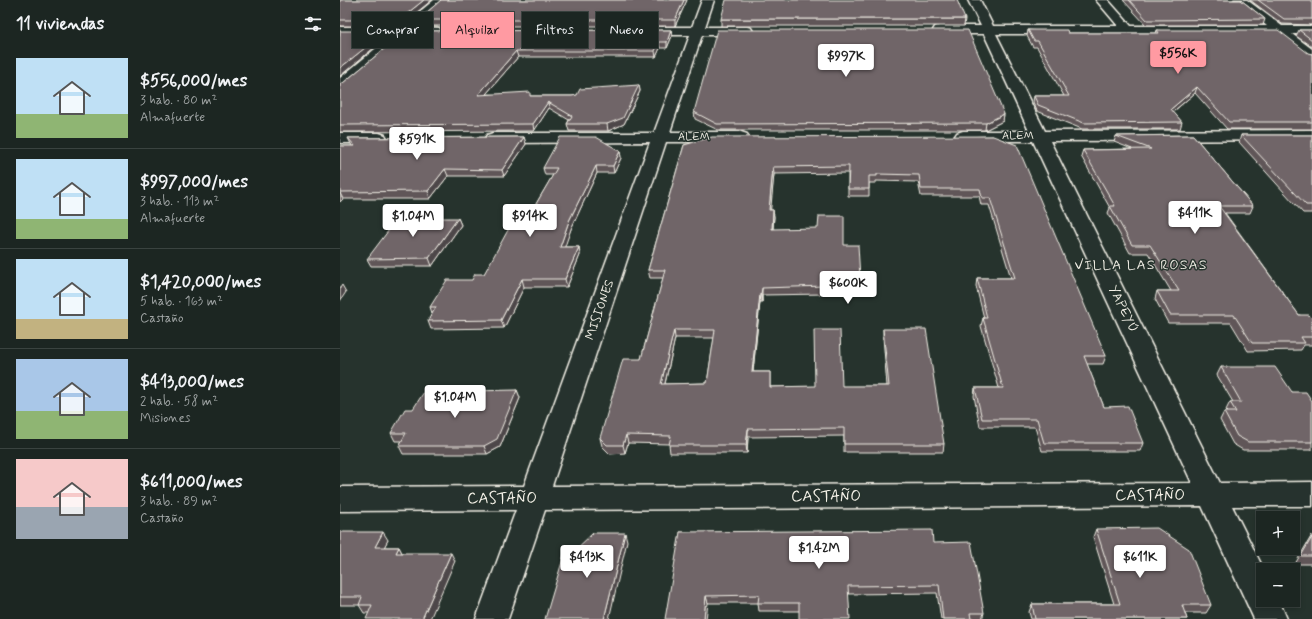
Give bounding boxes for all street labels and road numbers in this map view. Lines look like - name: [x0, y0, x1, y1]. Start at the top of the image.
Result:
- street label: ALEM: [1002, 129, 1034, 143]
- street label: ALEM: [678, 130, 710, 144]
- street label: MISIONES: [582, 278, 618, 342]
- street label: YAPEYÚ: [1104, 283, 1142, 335]
- street label: CASTAÑO: [1115, 485, 1185, 506]
- street label: CASTAÑO: [791, 486, 861, 507]
- street label: CASTAÑO: [467, 488, 537, 509]

